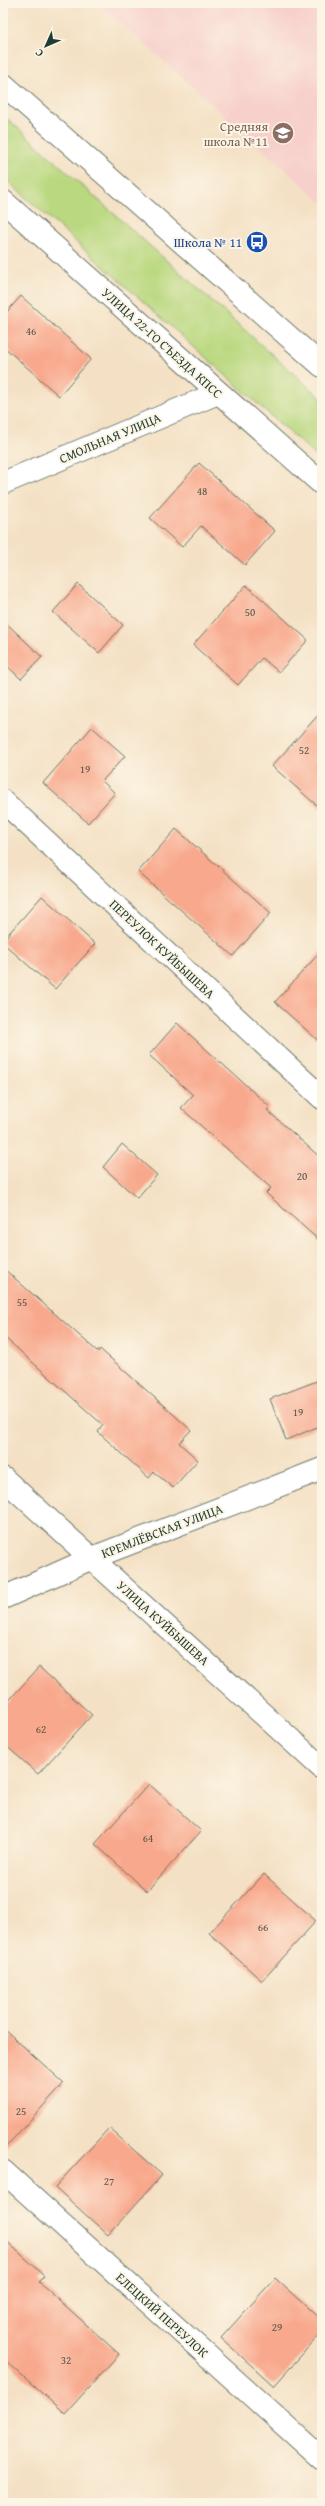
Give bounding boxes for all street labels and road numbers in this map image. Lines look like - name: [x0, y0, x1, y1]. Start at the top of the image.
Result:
- street label: УЛИЦА 22-ГО СЪЕЗДА КПСС: [97, 283, 227, 403]
- street label: СМОЛЬНАЯ УЛИЦА: [56, 408, 164, 468]
- street label: ПЕРЕУЛОК КУЙБЫШЕВА: [105, 895, 219, 1003]
- street label: КРЕМЛЁВСКАЯ УЛИЦА: [99, 1499, 226, 1563]
- street label: УЛИЦА КУЙБЫШЕВА: [112, 1576, 214, 1670]
- street label: ЕЛЕЦКИЙ ПЕРЕУЛОК: [112, 2268, 212, 2362]

